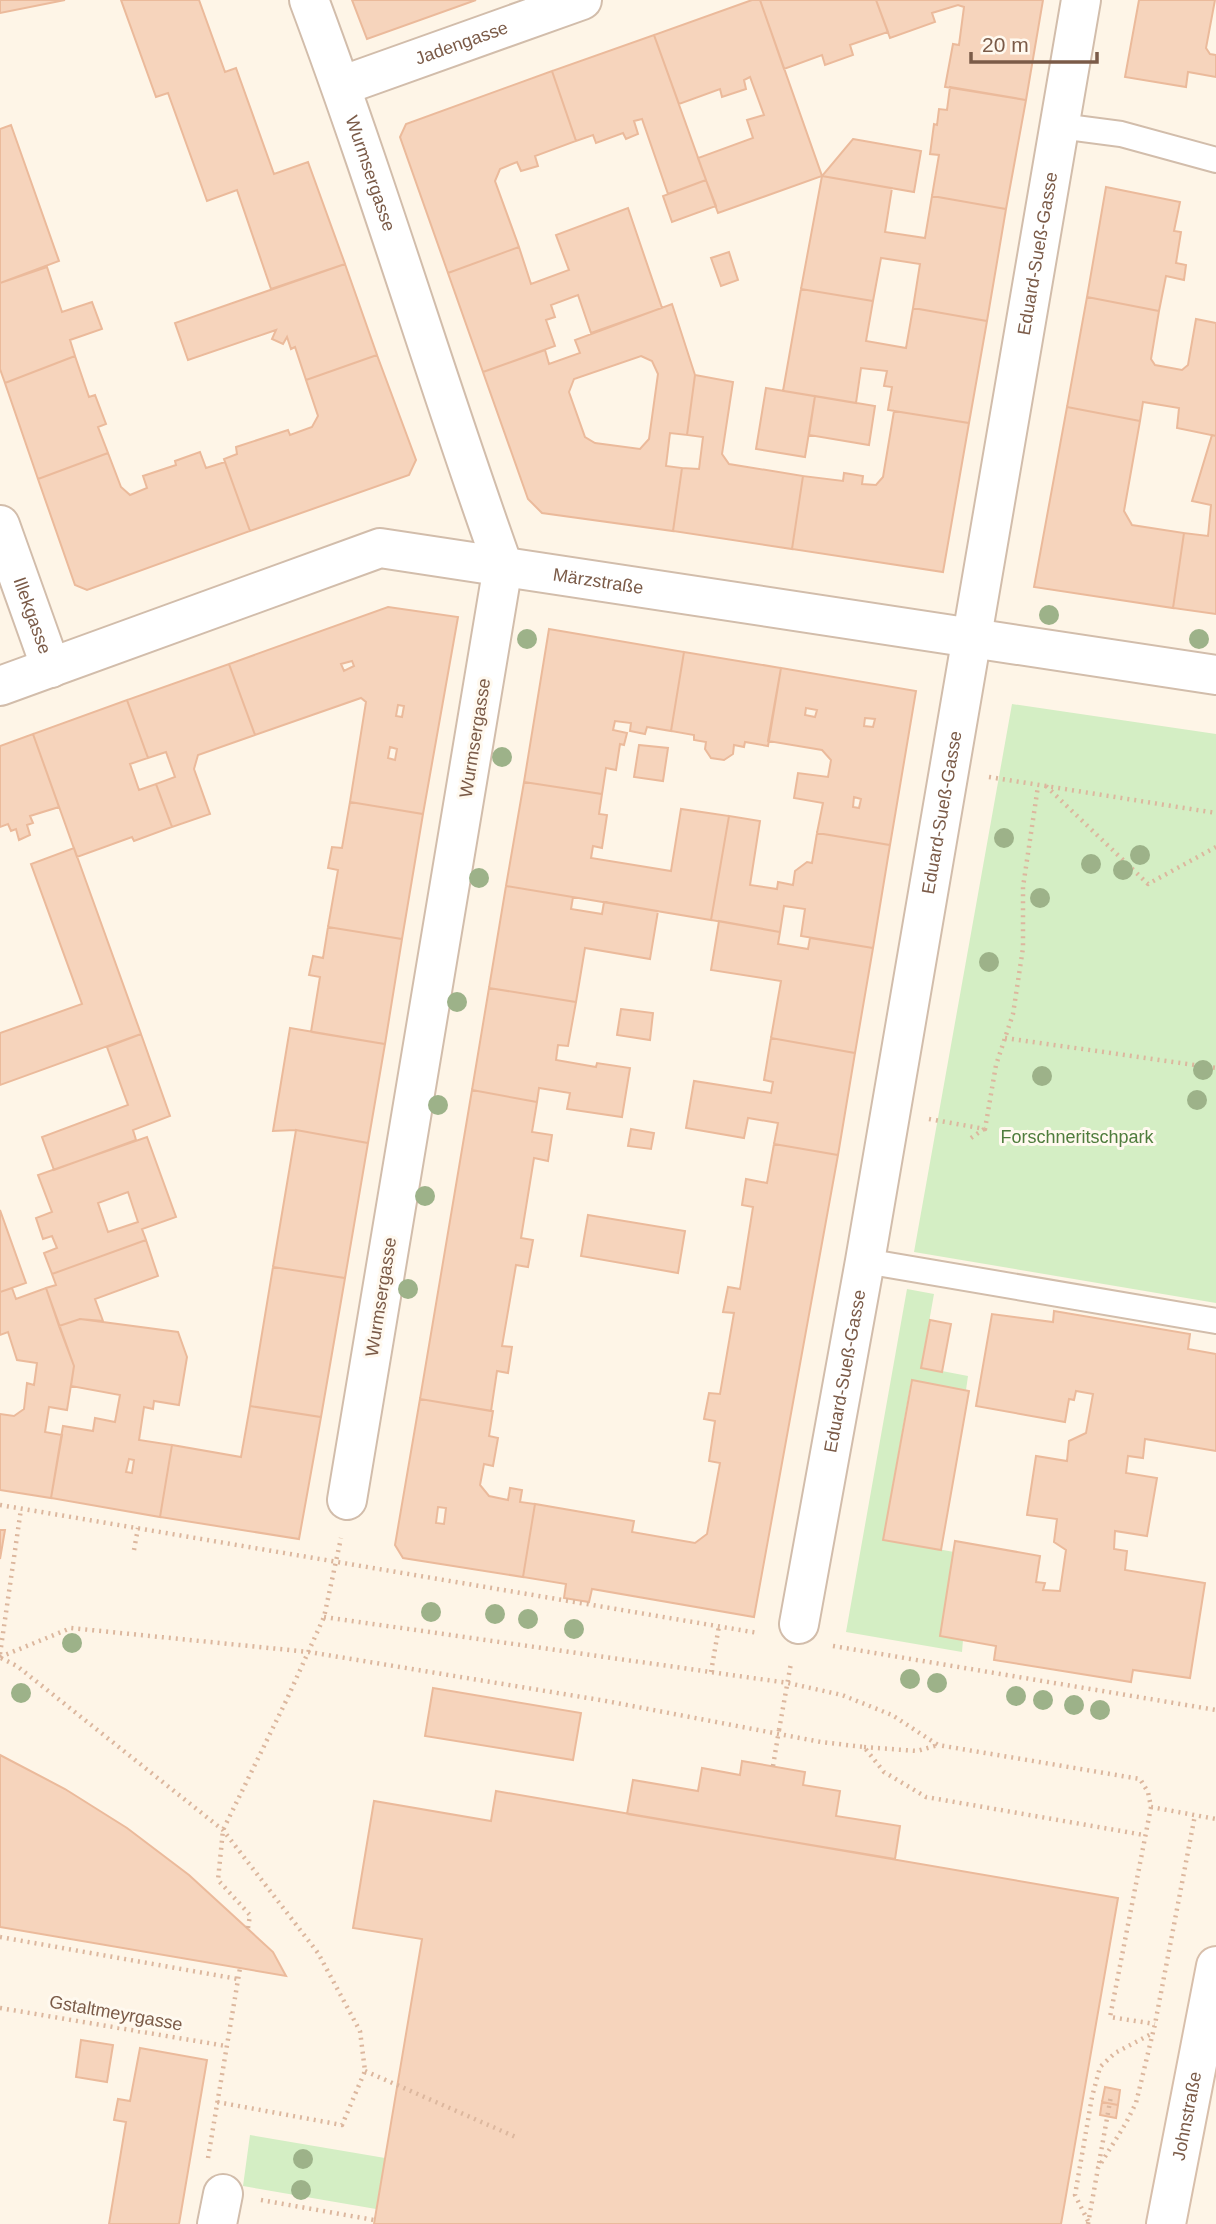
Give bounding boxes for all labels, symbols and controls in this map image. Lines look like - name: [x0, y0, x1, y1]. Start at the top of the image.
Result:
- street label: Jadengasse: [412, 17, 511, 69]
- scale bar: [971, 21, 1097, 65]
- text: 20 m: [982, 33, 1029, 56]
- street label: Wurmsergasse: [341, 113, 399, 234]
- street label: Eduard-Sueß-Gasse: [1014, 171, 1061, 337]
- street label: Märzstraße: [552, 564, 645, 598]
- street label: Illekgasse: [9, 574, 55, 656]
- street label: Wurmsergasse: [456, 677, 494, 799]
- street label: Eduard-Sueß-Gasse: [918, 729, 966, 896]
- park label: Forschneritschpark: [1000, 1127, 1155, 1147]
- street label: Wurmsergasse: [362, 1236, 400, 1358]
- street label: Eduard-Sueß-Gasse: [820, 1288, 870, 1454]
- street label: Gstaltmeyrgasse: [48, 1991, 184, 2035]
- street label: Johnstraße: [1169, 2070, 1205, 2162]

